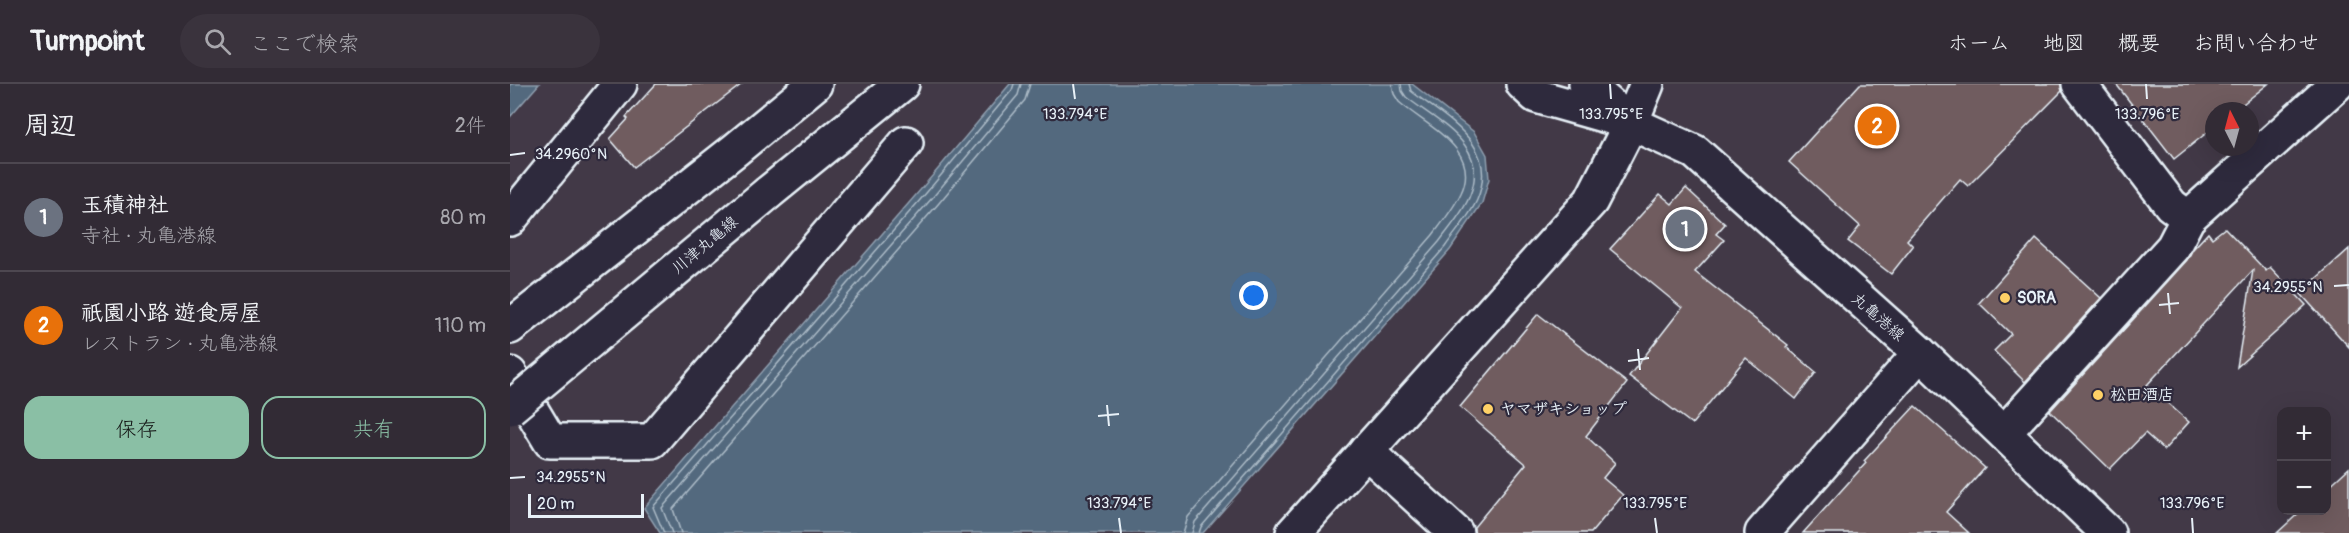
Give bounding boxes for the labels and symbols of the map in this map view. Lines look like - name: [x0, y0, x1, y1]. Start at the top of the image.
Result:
- north arrow: [2205, 102, 2259, 156]
- pin: 2: [1858, 104, 1896, 148]
- text: 133.794°E: [1043, 105, 1108, 124]
- text: 133.795°E: [1579, 105, 1643, 124]
- text: 133.796°E: [2115, 105, 2180, 124]
- text: 34.2960°N: [535, 145, 607, 164]
- pin: 1: [1666, 206, 1704, 252]
- street label: 川津丸亀線: [668, 212, 742, 278]
- text: 34.2955°N: [2253, 278, 2323, 297]
- your location: [1239, 281, 1268, 310]
- street label: 丸亀港線: [1847, 288, 1909, 346]
- place label: SORA: [2017, 288, 2057, 308]
- marker: SORA: [1998, 291, 2012, 305]
- place label: 松田酒店: [2110, 385, 2174, 405]
- marker: 松田酒店: [2091, 388, 2105, 402]
- place label: ヤマザキショップ: [1500, 399, 1627, 419]
- marker: ヤマザキショップ: [1481, 402, 1495, 416]
- text: 34.2955°N: [536, 468, 606, 487]
- scale bar: [528, 491, 644, 518]
- text: 133.794°E: [1087, 494, 1152, 513]
- text: 133.795°E: [1623, 494, 1687, 513]
- text: 133.796°E: [2160, 494, 2225, 513]

